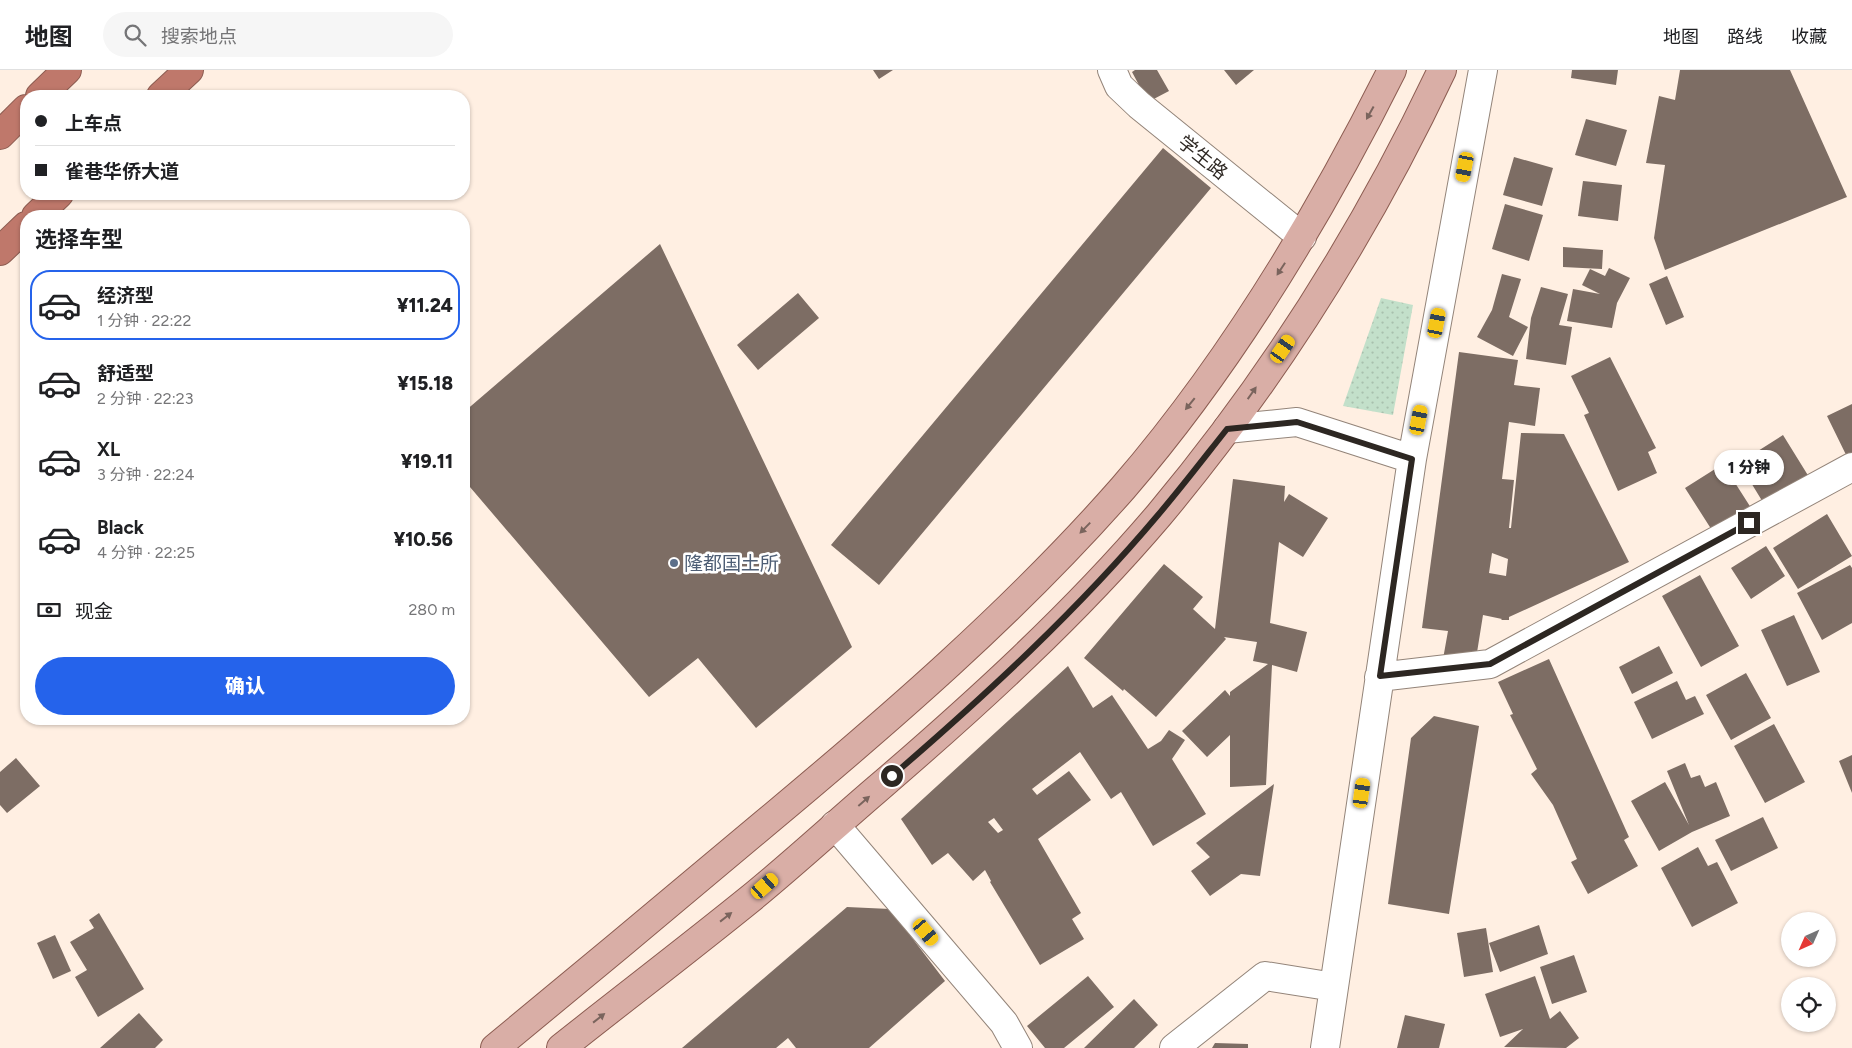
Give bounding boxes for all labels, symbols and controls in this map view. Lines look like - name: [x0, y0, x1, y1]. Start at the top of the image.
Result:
- search box: [103, 12, 453, 57]
- icon: search: [121, 21, 149, 49]
- text: 地图: [25, 22, 73, 51]
- text: 搜索地点: [161, 25, 237, 48]
- text: 地图: [1663, 26, 1699, 48]
- text: 路线: [1727, 26, 1763, 48]
- text: 收藏: [1791, 26, 1827, 48]
- one-way arrow: [1366, 106, 1374, 121]
- text: 上车点: [65, 112, 122, 135]
- street label: 学生路: [1173, 131, 1232, 184]
- car: [1454, 151, 1475, 183]
- text: 雀巷华侨大道: [65, 160, 179, 183]
- text: 选择车型: [35, 226, 123, 253]
- one-way arrow: [1276, 263, 1285, 276]
- icon: car: [37, 283, 82, 328]
- text: 经济型: [97, 284, 154, 307]
- text: ¥11.24: [397, 294, 453, 317]
- car: [1426, 307, 1447, 339]
- text: 1 分钟 · 22:22: [97, 311, 191, 330]
- car: [1268, 332, 1297, 366]
- icon: car: [37, 361, 82, 406]
- text: 舒适型: [97, 362, 154, 385]
- text: ¥15.18: [397, 372, 453, 395]
- one-way arrow: [1247, 386, 1257, 400]
- text: 2 分钟 · 22:23: [97, 389, 193, 408]
- one-way arrow: [1184, 397, 1195, 410]
- car: [1408, 404, 1429, 436]
- text: XL: [97, 438, 120, 461]
- icon: car: [37, 439, 82, 484]
- text: ¥19.11: [401, 450, 453, 473]
- callout: 1 分钟: [1714, 450, 1784, 486]
- text: 1 分钟: [1728, 458, 1770, 477]
- text: 3 分钟 · 22:24: [97, 465, 194, 484]
- route end: [1738, 512, 1760, 534]
- text: Black: [97, 516, 144, 539]
- icon: car: [37, 517, 82, 562]
- one-way arrow: [1079, 521, 1091, 533]
- text: ¥10.56: [393, 528, 453, 551]
- text: 4 分钟 · 22:25: [97, 543, 195, 562]
- place label: 隆都国土所: [684, 552, 779, 575]
- marker: 隆都国土所: [668, 557, 680, 569]
- icon: cash: [35, 596, 63, 624]
- text: 现金: [75, 600, 113, 623]
- text: 280 m: [408, 600, 455, 619]
- button: 确认: [35, 657, 455, 715]
- route start: [881, 765, 903, 787]
- car: [1352, 777, 1371, 809]
- one-way arrow: [857, 795, 870, 806]
- car: [748, 870, 781, 902]
- one-way arrow: [720, 912, 733, 923]
- north arrow: [1781, 912, 1836, 968]
- map controls: [1781, 912, 1836, 1032]
- car: [910, 916, 941, 948]
- button: locate: [1781, 977, 1836, 1032]
- one-way arrow: [592, 1012, 605, 1023]

